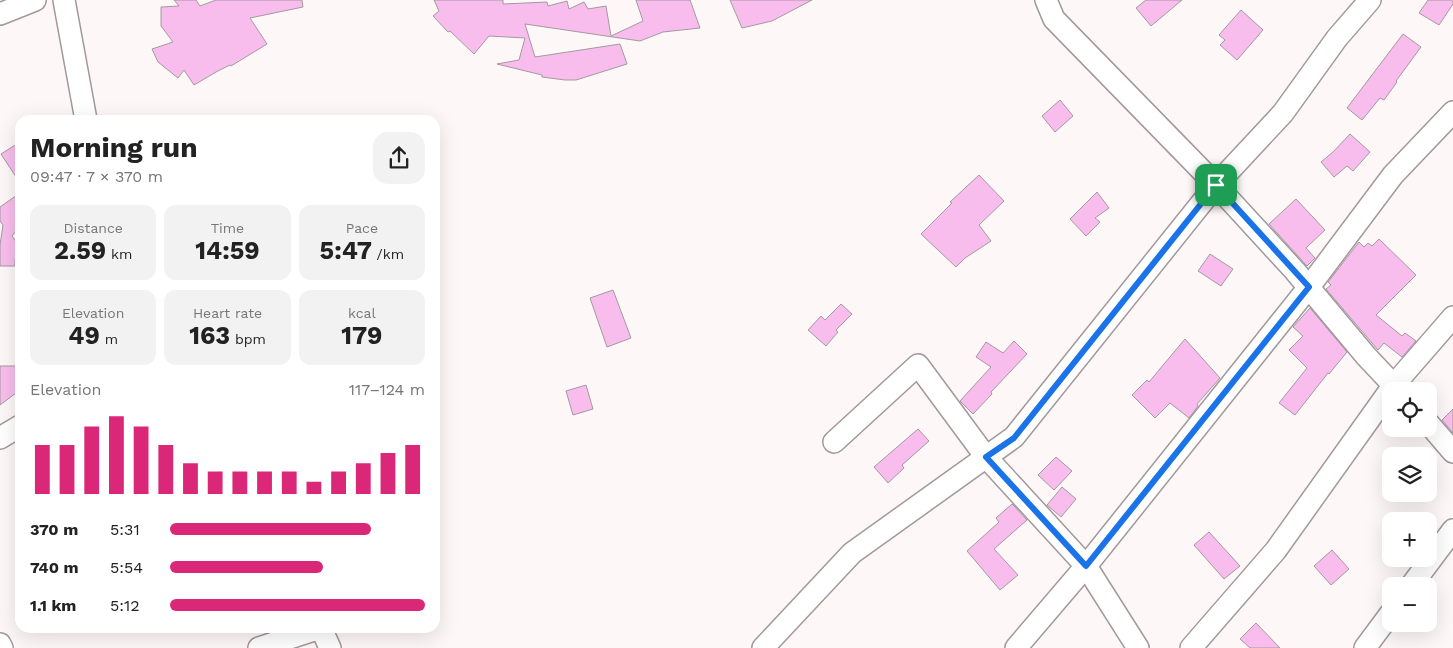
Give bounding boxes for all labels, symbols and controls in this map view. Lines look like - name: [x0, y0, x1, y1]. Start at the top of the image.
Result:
- text: Morning run: [30, 131, 198, 164]
- button: share: [373, 132, 425, 184]
- pin: [1195, 164, 1237, 206]
- text: 09:47 · 7 × 370 m: [30, 167, 163, 186]
- icon: arrive: [1202, 171, 1230, 199]
- text: Distance: [63, 220, 123, 236]
- text: Time: [211, 220, 244, 236]
- text: Pace: [346, 220, 378, 236]
- text: 2.59: [54, 236, 106, 265]
- text: 14:59: [195, 236, 260, 265]
- text: 5:47: [320, 236, 372, 265]
- text: km: [106, 246, 132, 262]
- text: /km: [372, 246, 404, 262]
- text: Elevation: [62, 305, 124, 321]
- text: Heart rate: [193, 305, 262, 321]
- text: kcal: [348, 305, 376, 321]
- text: 49: [68, 321, 100, 350]
- text: 163: [189, 321, 230, 350]
- text: 179: [341, 321, 383, 350]
- text: m: [100, 331, 118, 347]
- text: bpm: [230, 331, 266, 347]
- text: Elevation: [30, 380, 101, 399]
- text: 117–124 m: [349, 380, 425, 399]
- map controls: [1382, 382, 1437, 632]
- button: locate: [1382, 382, 1437, 437]
- button: layers: [1382, 447, 1437, 502]
- button: +: [1382, 512, 1437, 567]
- text: 370 m: [30, 520, 78, 539]
- text: 5:31: [110, 520, 140, 539]
- text: 740 m: [30, 558, 79, 577]
- text: 5:54: [110, 558, 143, 577]
- button: −: [1382, 577, 1437, 632]
- text: 1.1 km: [30, 596, 76, 615]
- text: 5:12: [110, 596, 140, 615]

